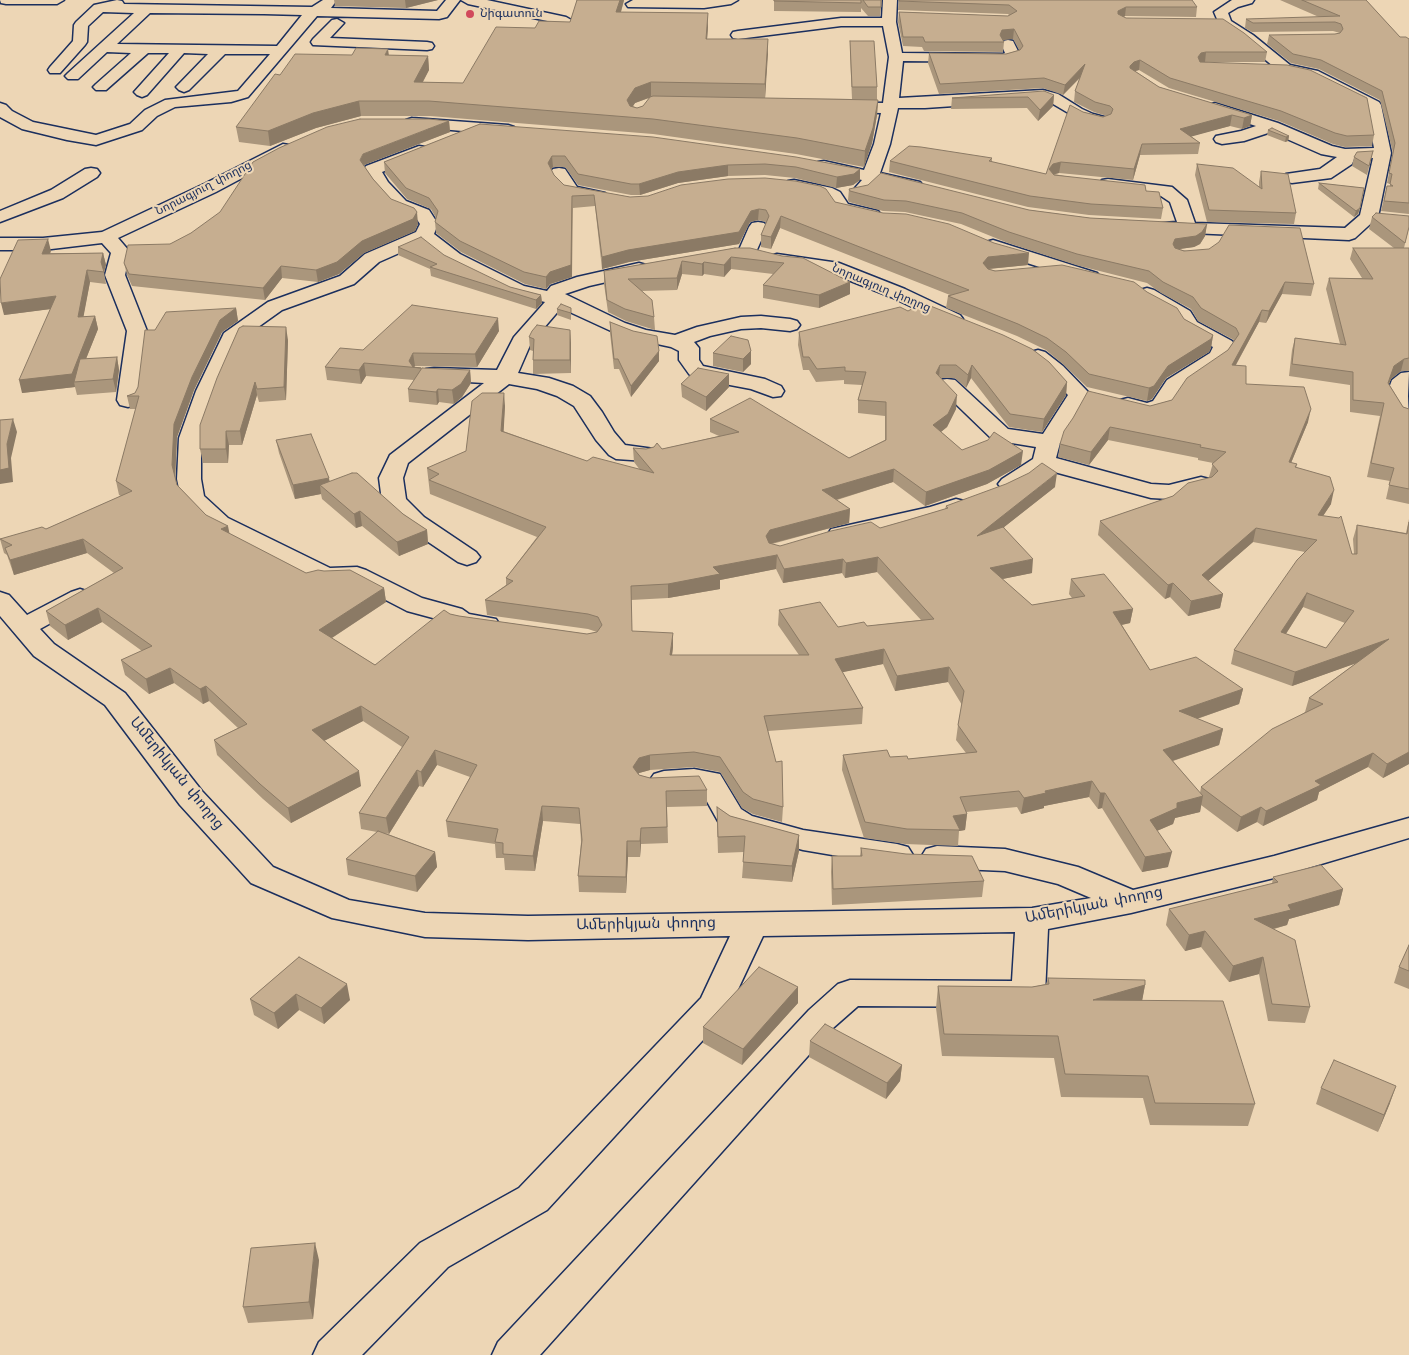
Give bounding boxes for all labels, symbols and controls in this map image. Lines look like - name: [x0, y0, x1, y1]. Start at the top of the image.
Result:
- place label: Նիգատուն: [480, 7, 543, 21]
- marker: Նիգատուն: [464, 8, 476, 20]
- street label: Նորագյուղ փողոց: [153, 158, 255, 220]
- street label: Նորագյուղ փողոց: [829, 262, 933, 316]
- street label: Ամերիկյան փողոց: [125, 714, 227, 834]
- street label: Ամերիկյան փողոց: [1024, 884, 1164, 928]
- street label: Ամերիկյան փողոց: [576, 915, 716, 935]

